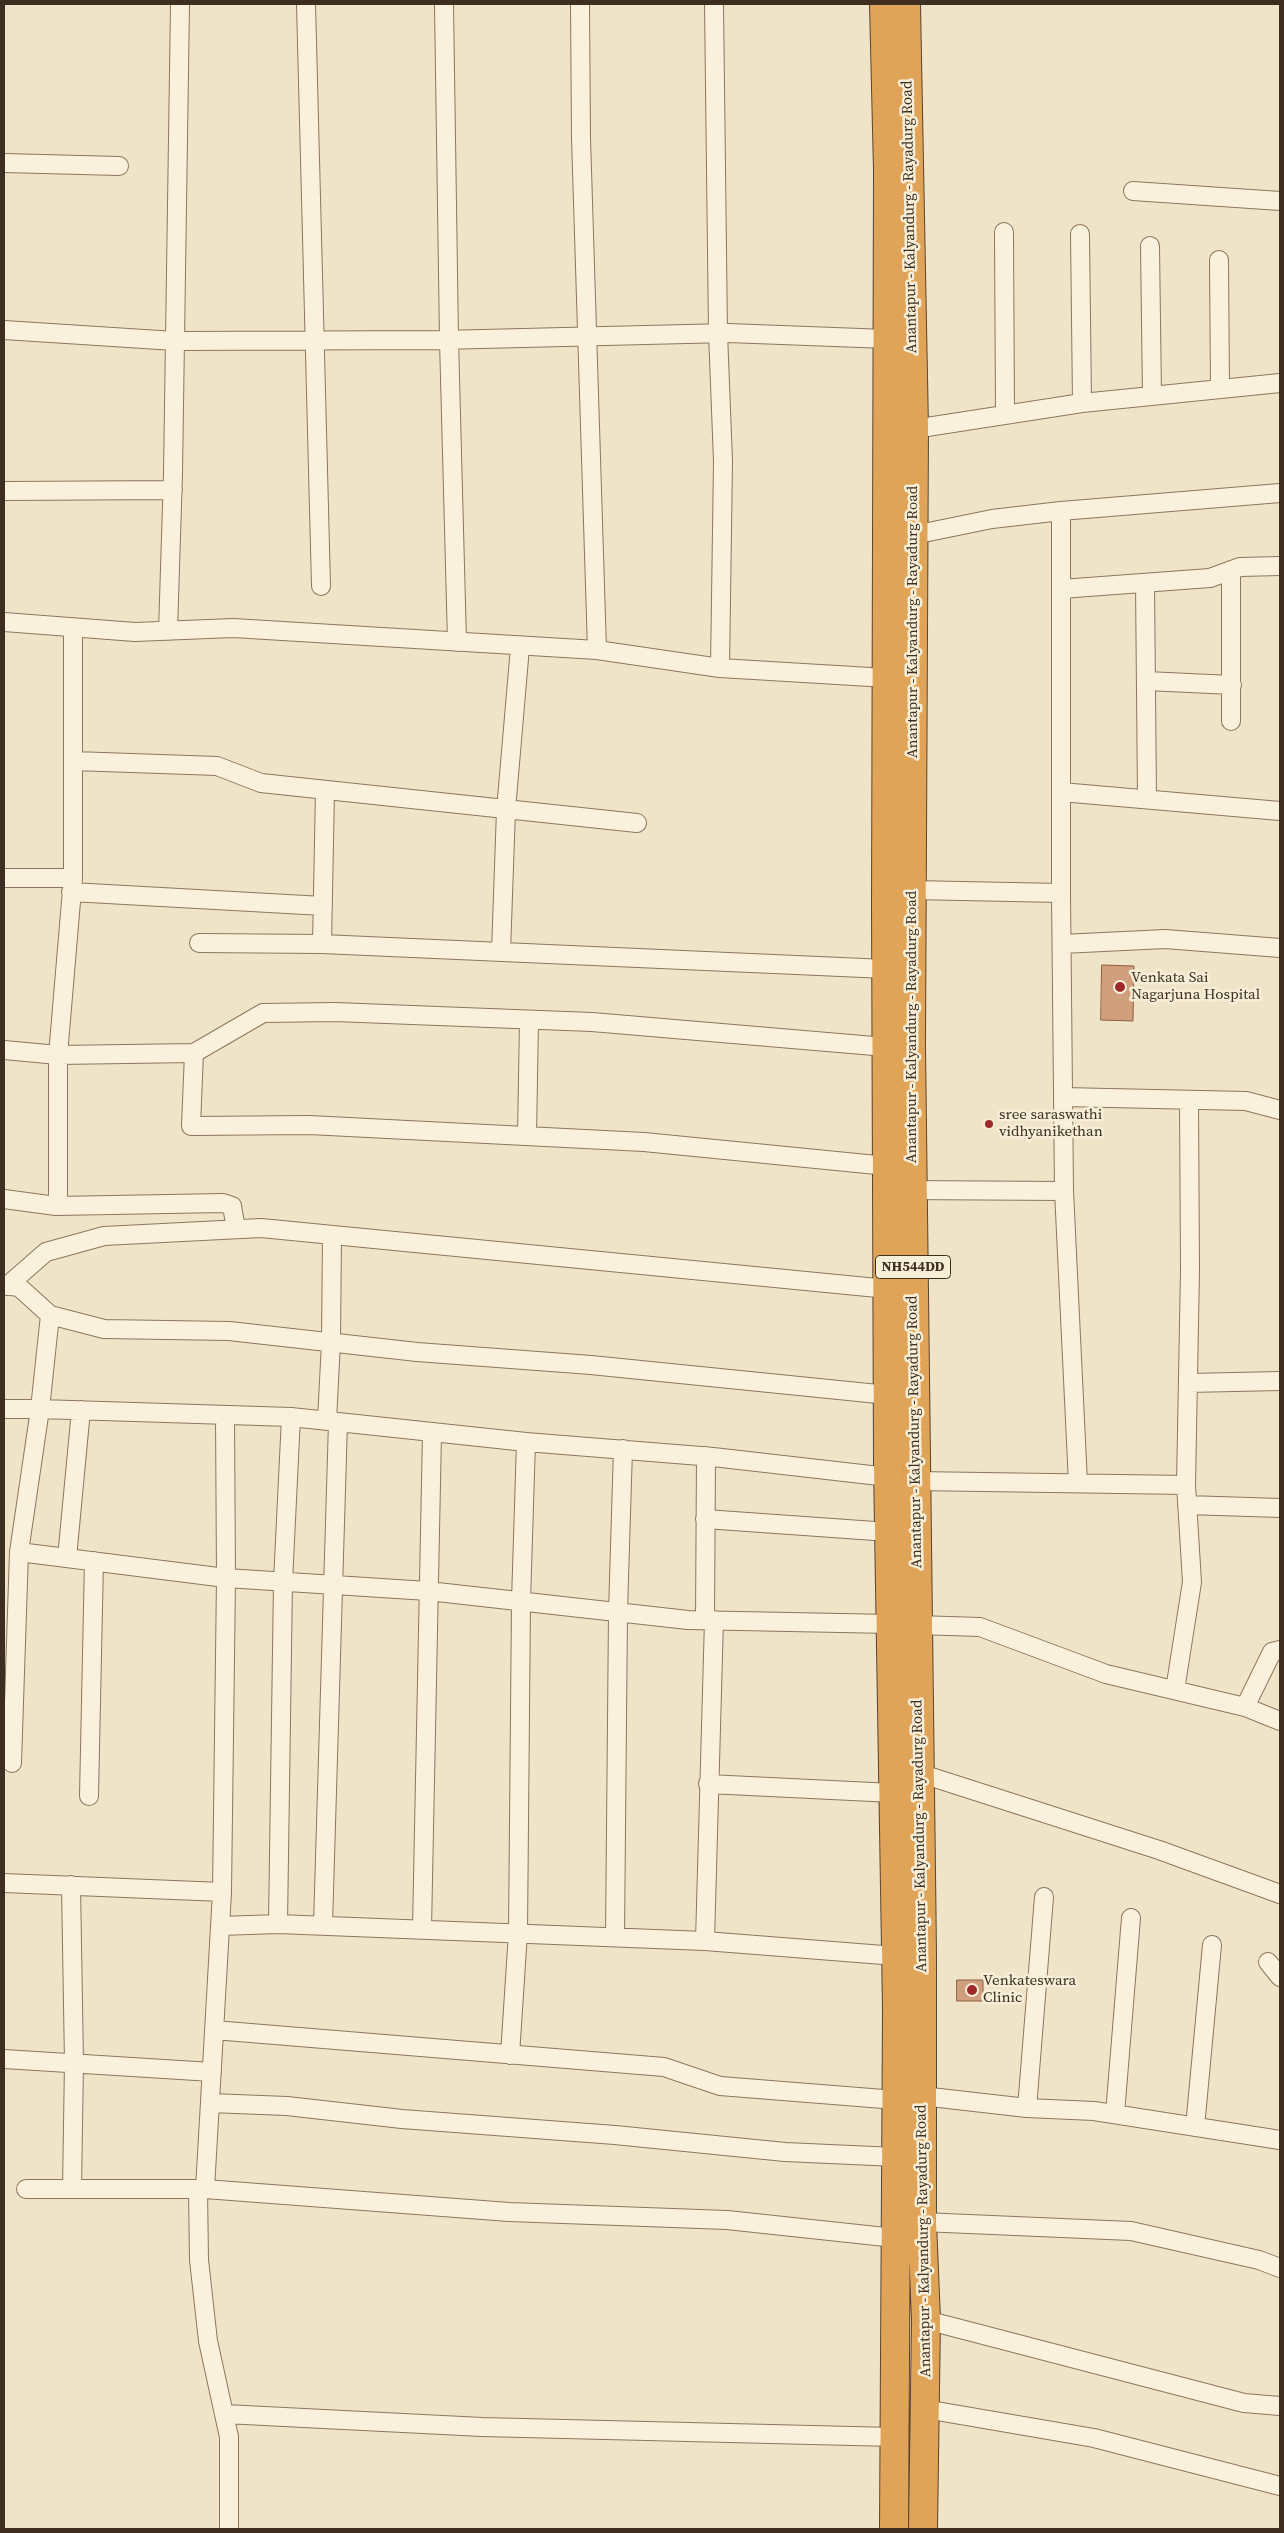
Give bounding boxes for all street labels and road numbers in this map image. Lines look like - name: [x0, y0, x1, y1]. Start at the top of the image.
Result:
- street label: Anantapur - Kalyandurg - Rayadurg Road: [899, 81, 921, 353]
- street label: Anantapur - Kalyandurg - Rayadurg Road: [904, 486, 922, 758]
- street label: Anantapur - Kalyandurg - Rayadurg Road: [903, 891, 921, 1163]
- road number: NH544DD: [876, 1256, 950, 1278]
- street label: Anantapur - Kalyandurg - Rayadurg Road: [904, 1296, 926, 1568]
- street label: Anantapur - Kalyandurg - Rayadurg Road: [909, 1700, 931, 1972]
- street label: Anantapur - Kalyandurg - Rayadurg Road: [913, 2105, 935, 2377]

